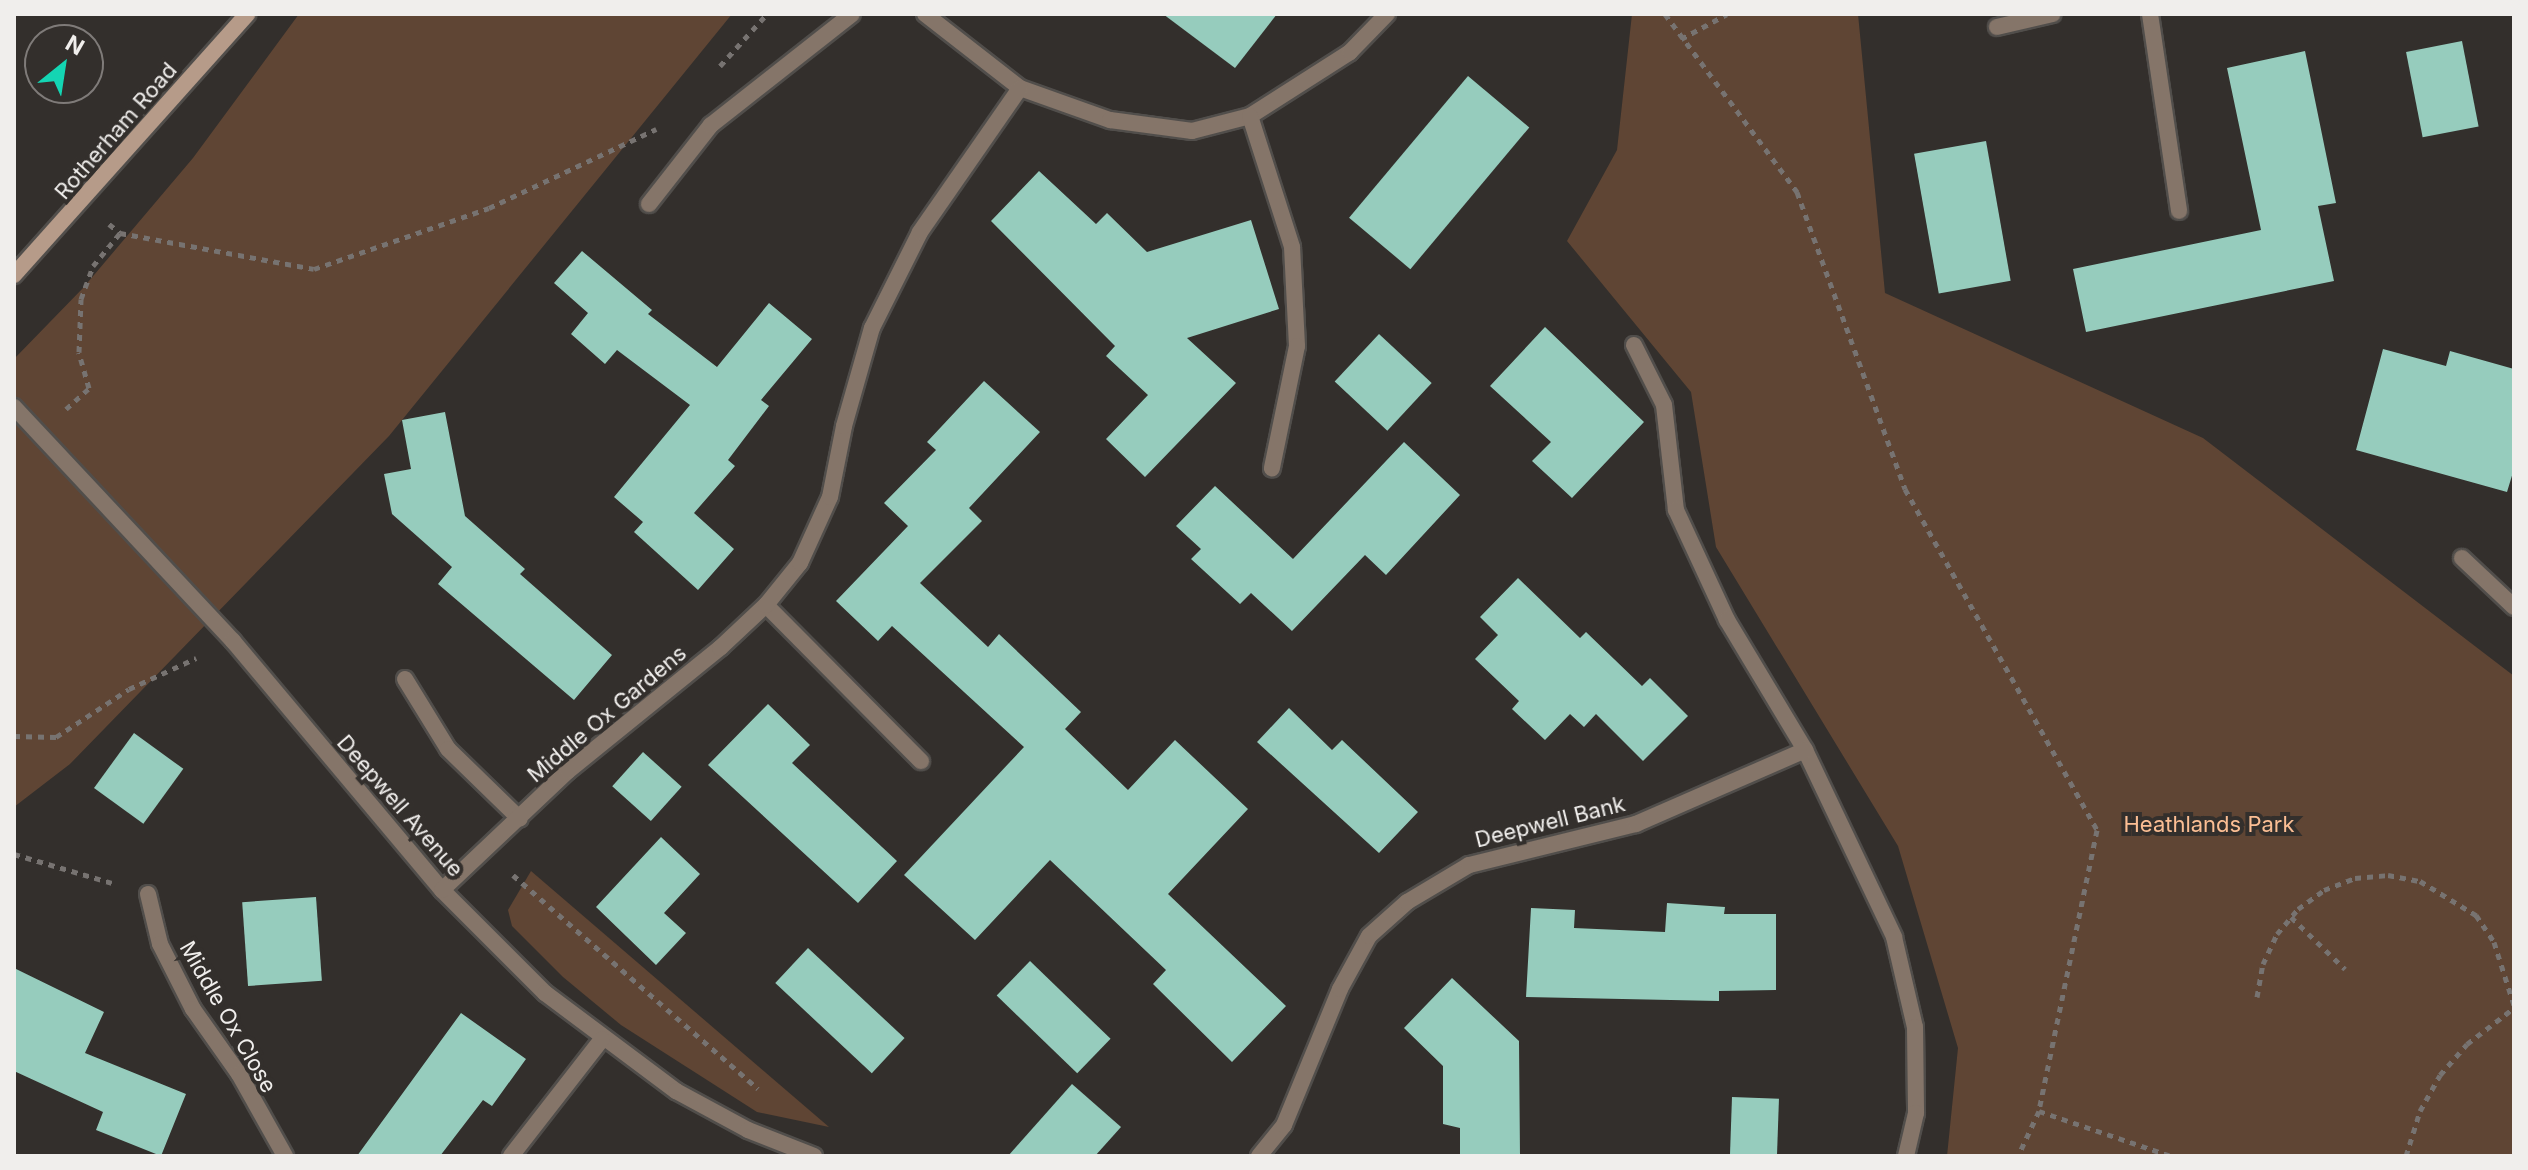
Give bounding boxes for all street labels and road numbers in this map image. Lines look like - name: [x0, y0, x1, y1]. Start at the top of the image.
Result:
- street label: Rotherham Road: [49, 57, 183, 205]
- street label: Middle Ox Gardens: [522, 640, 692, 788]
- street label: Deepwell Avenue: [331, 730, 469, 882]
- street label: Deepwell Bank: [1472, 791, 1628, 853]
- street label: Middle Ox Close: [174, 937, 282, 1097]

